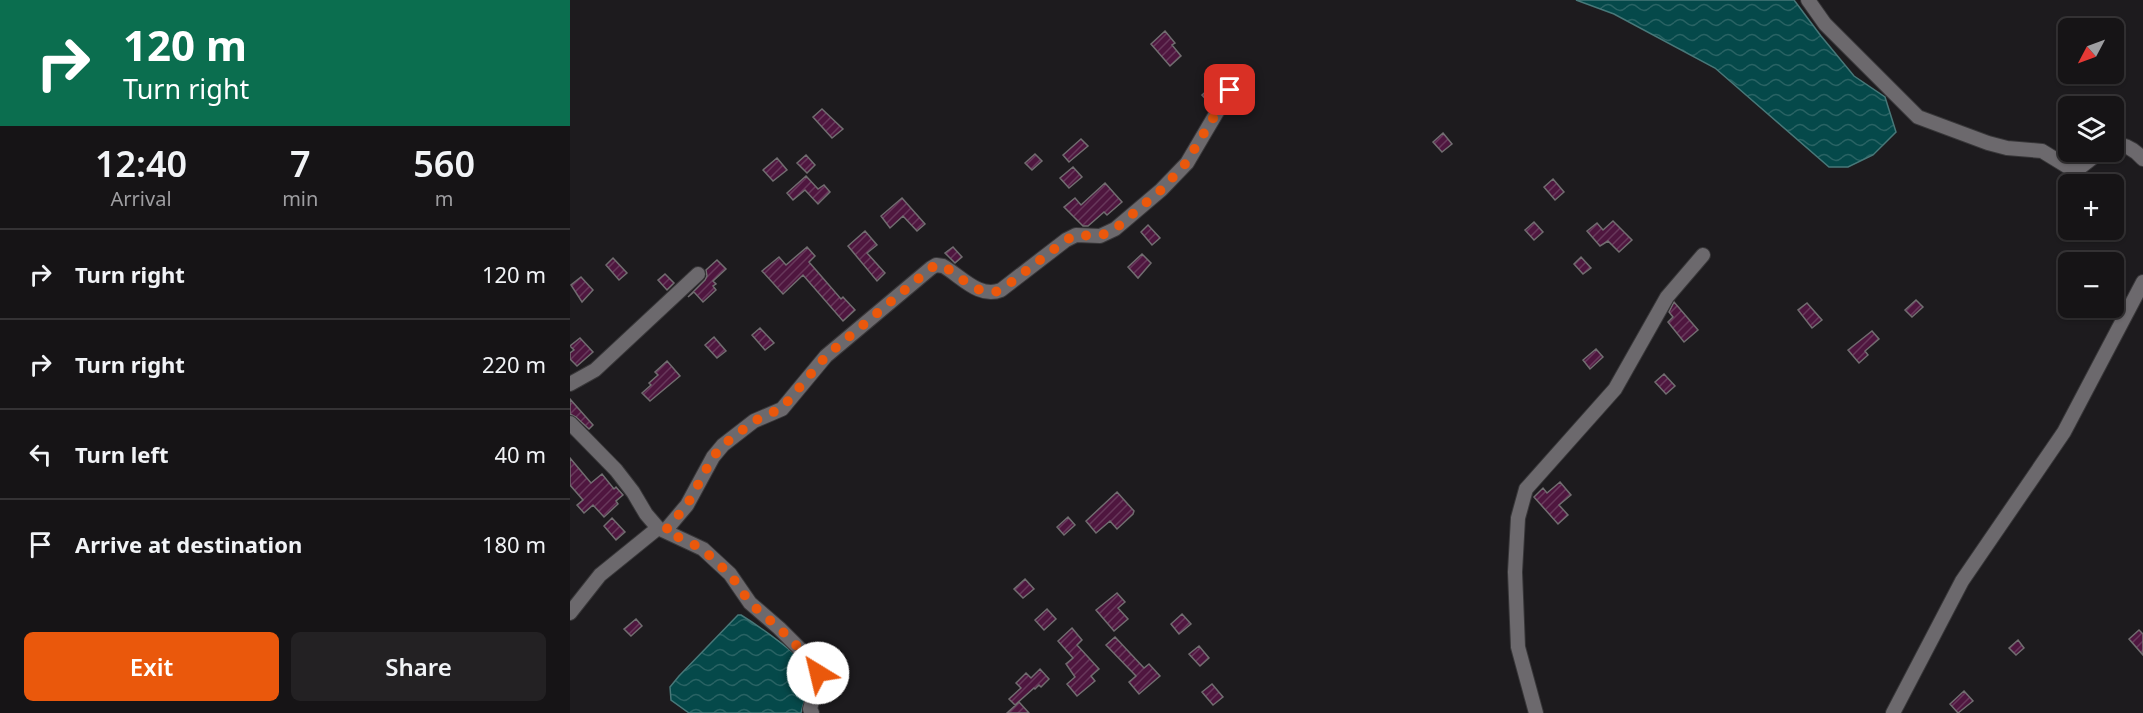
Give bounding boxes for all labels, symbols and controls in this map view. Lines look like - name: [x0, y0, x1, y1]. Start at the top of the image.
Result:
- text: 120 m: [123, 16, 247, 73]
- north arrow: [2058, 18, 2124, 84]
- map controls: [2058, 18, 2124, 318]
- icon: right: [24, 24, 102, 102]
- pin: [1204, 64, 1255, 115]
- text: Turn right: [123, 70, 249, 107]
- icon: arrive: [1213, 73, 1246, 106]
- button: layers: [2058, 96, 2124, 162]
- text: 12:40: [95, 139, 187, 188]
- text: 7: [290, 139, 311, 188]
- text: 560: [413, 139, 475, 188]
- button: +: [2058, 174, 2124, 240]
- text: Arrival: [111, 185, 172, 212]
- text: min: [282, 185, 318, 212]
- text: m: [435, 185, 454, 212]
- button: −: [2058, 252, 2124, 318]
- icon: right: [24, 258, 57, 291]
- text: Turn right: [75, 259, 185, 289]
- text: 120 m: [482, 259, 546, 289]
- icon: right: [24, 348, 57, 381]
- text: Turn right: [75, 349, 185, 379]
- text: 220 m: [482, 349, 546, 379]
- icon: left: [24, 438, 57, 471]
- text: Turn left: [75, 439, 169, 469]
- text: 40 m: [495, 439, 546, 469]
- icon: arrive: [24, 528, 57, 561]
- text: Arrive at destination: [75, 529, 302, 559]
- text: 180 m: [482, 529, 546, 559]
- button: Exit: [24, 632, 279, 701]
- button: Share: [291, 632, 546, 701]
- position arrow: [786, 641, 850, 705]

